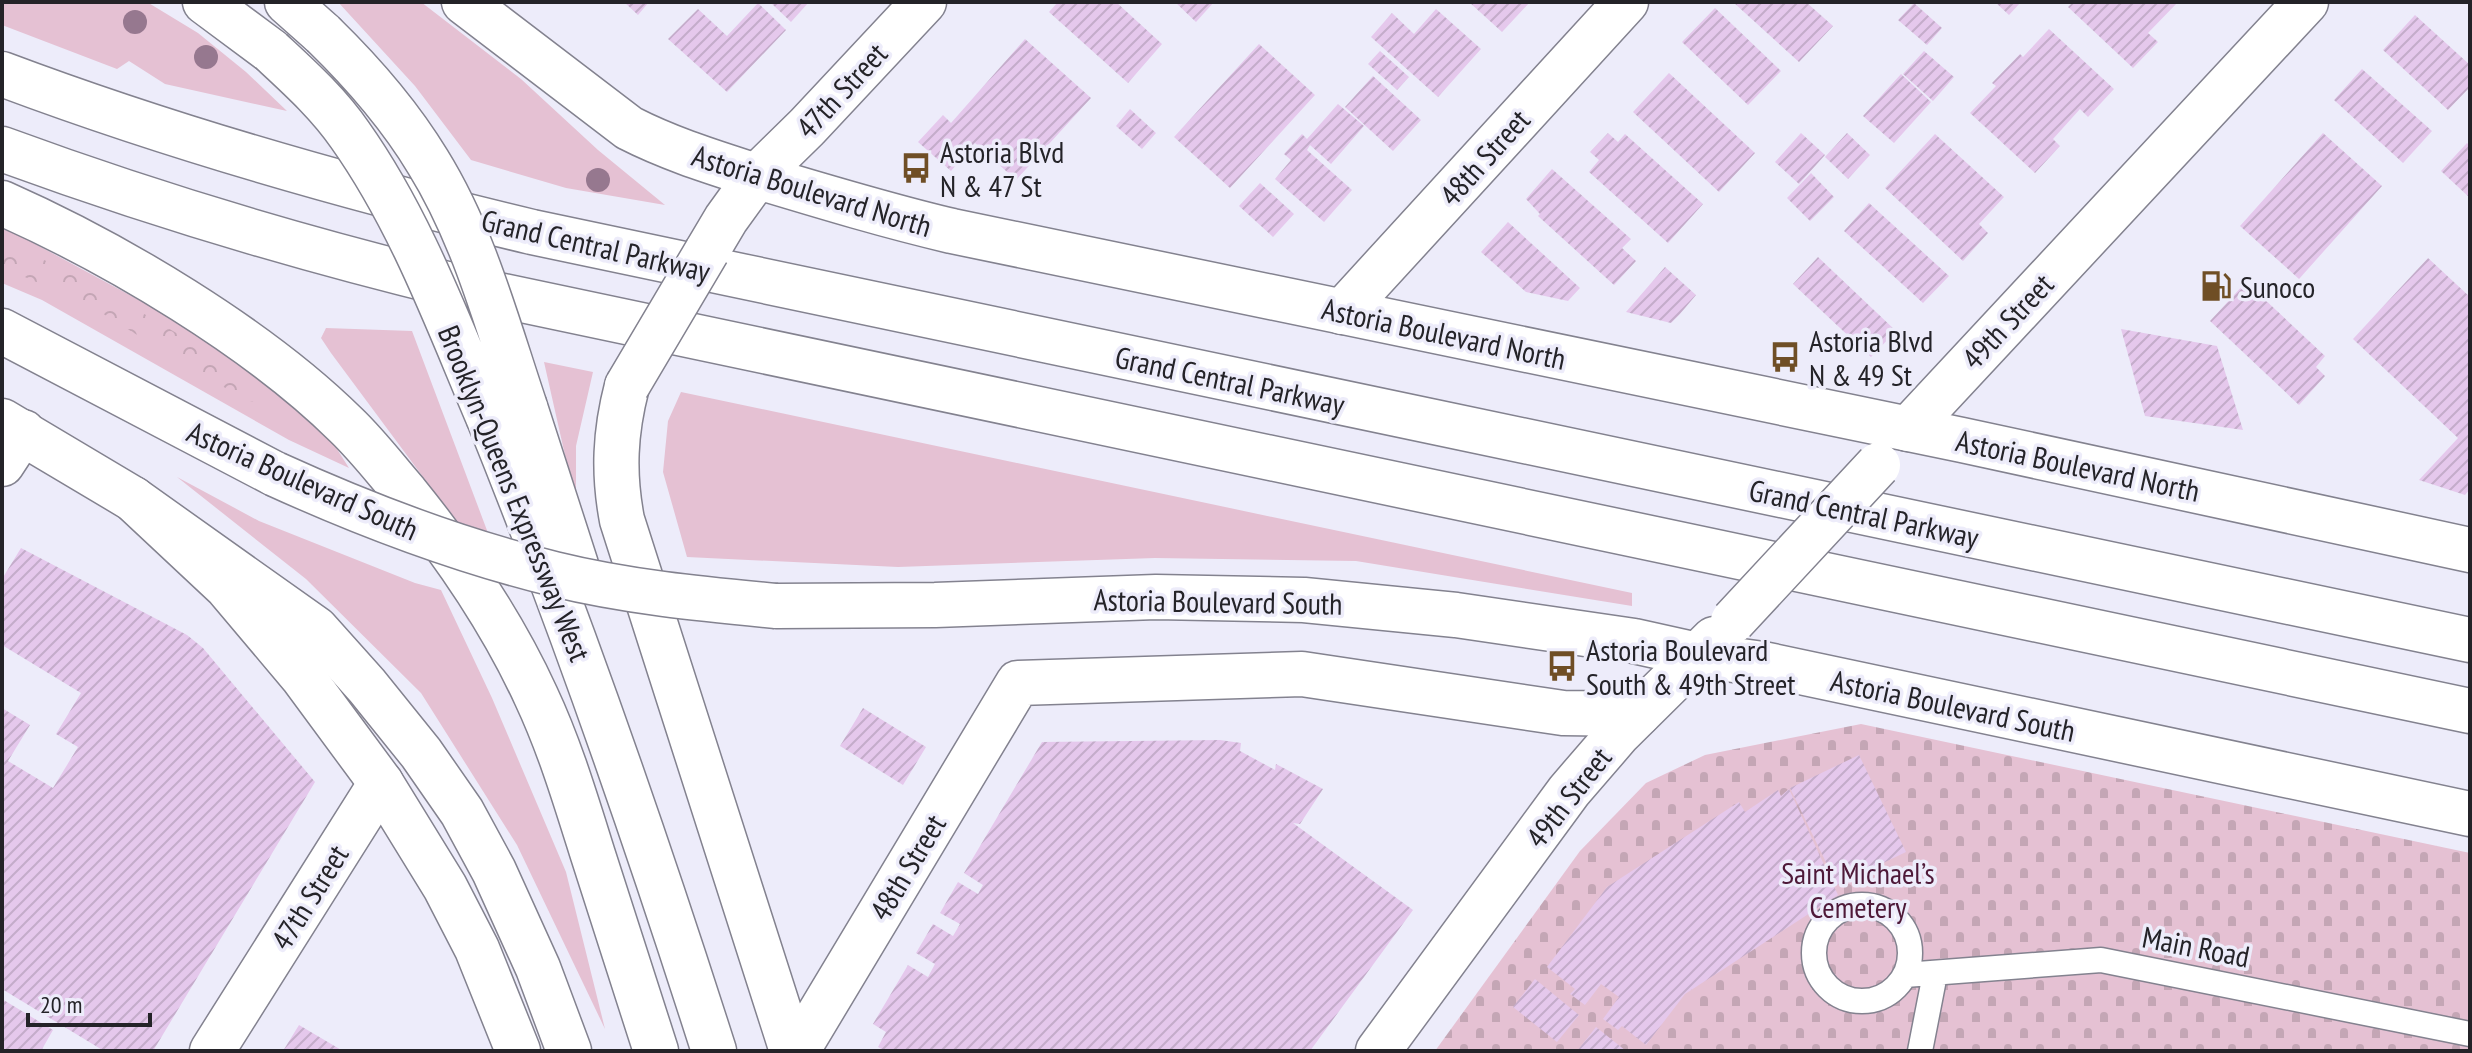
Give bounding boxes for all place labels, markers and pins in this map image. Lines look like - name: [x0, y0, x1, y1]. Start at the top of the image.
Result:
- place label: Astoria Blvd N & 47 St: [940, 132, 1064, 205]
- bus stop icon: Astoria Blvd N & 47 St: [899, 151, 933, 185]
- place label: Sunoco: [2240, 267, 2315, 306]
- fuel station icon: Sunoco: [2199, 269, 2233, 303]
- place label: Astoria Blvd N & 49 St: [1809, 321, 1933, 394]
- bus stop icon: Astoria Blvd N & 49 St: [1768, 340, 1802, 374]
- place label: Astoria Boulevard South & 49th Street: [1586, 630, 1796, 703]
- bus stop icon: Astoria Boulevard South & 49th Street: [1545, 649, 1579, 683]

